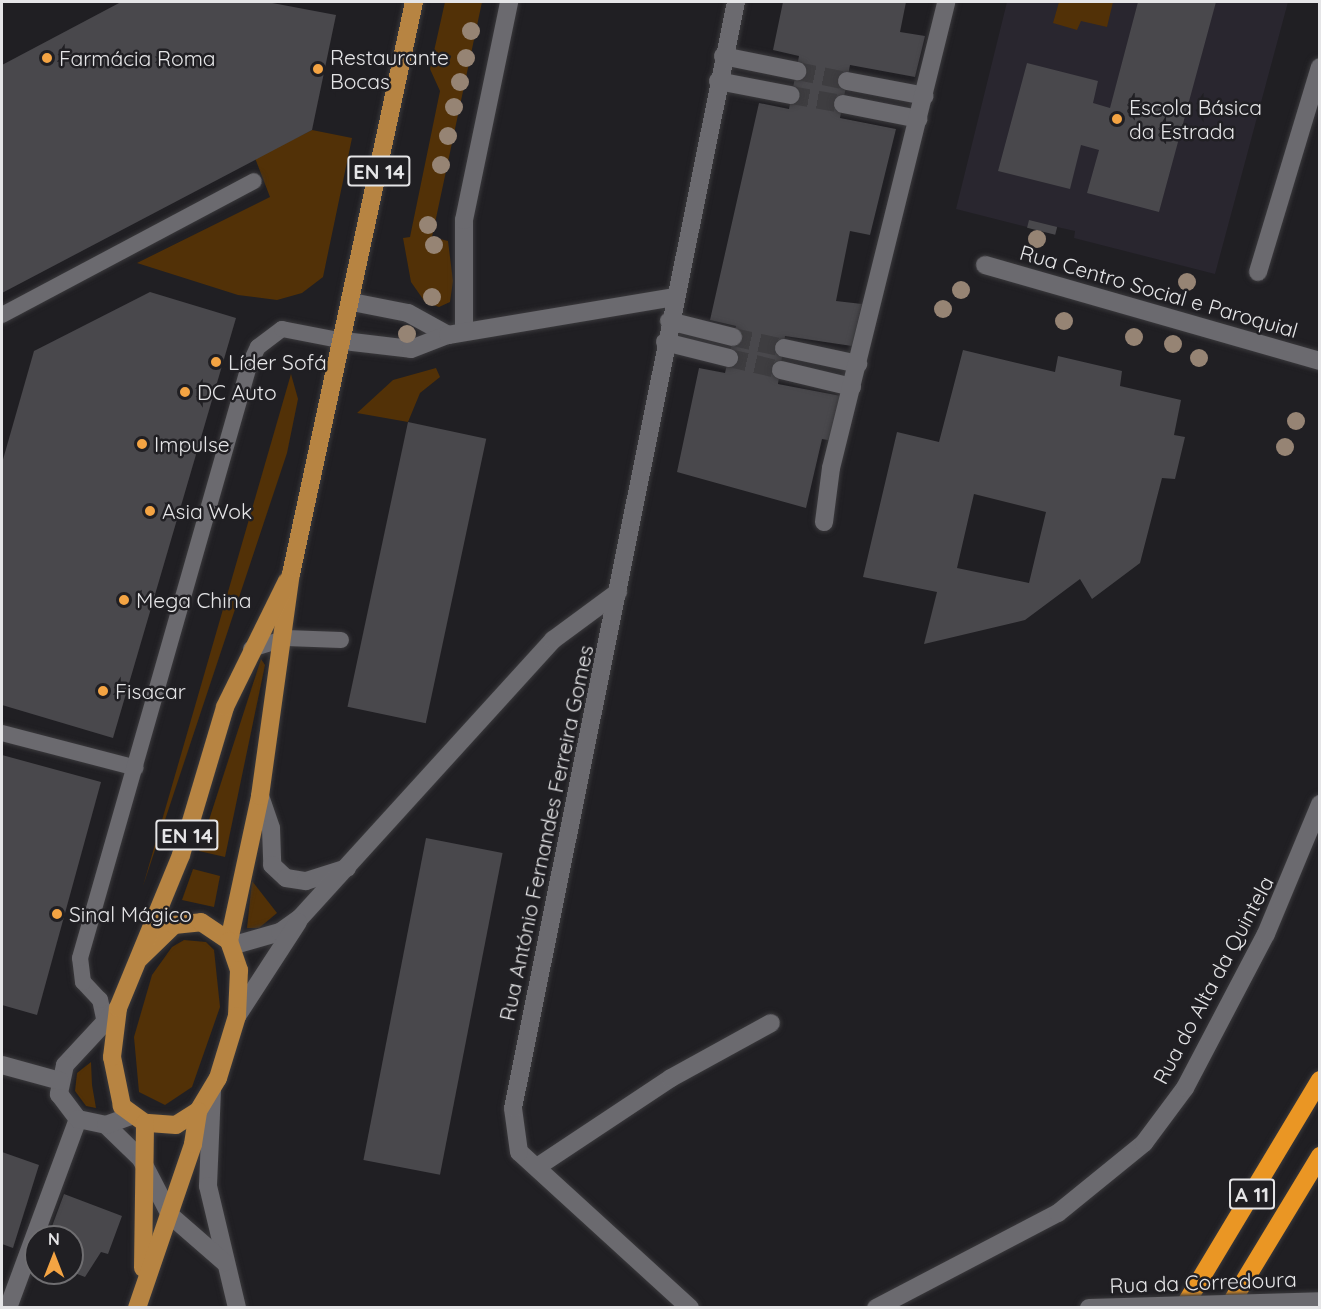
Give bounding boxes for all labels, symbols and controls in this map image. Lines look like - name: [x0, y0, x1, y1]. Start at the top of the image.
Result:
- place label: Restaurante Bocas: [330, 44, 449, 94]
- place label: Farmácia Roma: [59, 45, 216, 71]
- marker: Farmácia Roma: [40, 51, 54, 65]
- marker: Restaurante Bocas: [311, 62, 325, 76]
- place label: Escola Básica da Estrada: [1129, 94, 1262, 144]
- marker: Escola Básica da Estrada: [1110, 112, 1124, 126]
- road number: EN 14: [346, 154, 412, 188]
- street label: Rua Centro Social e Paroquial: [1017, 239, 1301, 343]
- place label: Líder Sofá: [228, 349, 327, 375]
- marker: Líder Sofá: [209, 355, 223, 369]
- place label: DC Auto: [197, 379, 277, 405]
- marker: DC Auto: [178, 385, 192, 399]
- place label: Impulse: [154, 431, 230, 457]
- marker: Impulse: [135, 437, 149, 451]
- place label: Asia Wok: [162, 498, 252, 524]
- marker: Asia Wok: [143, 504, 157, 518]
- place label: Mega China: [136, 587, 252, 613]
- marker: Mega China: [117, 593, 131, 607]
- street label: Rua António Fernandes Ferreira Gomes: [494, 643, 598, 1023]
- place label: Fisacar: [115, 678, 186, 704]
- marker: Fisacar: [96, 684, 110, 698]
- road number: EN 14: [154, 818, 220, 852]
- street label: Rua do Alta da Quintela: [1147, 872, 1279, 1088]
- place label: Sinal Mágico: [69, 901, 192, 927]
- marker: Sinal Mágico: [50, 907, 64, 921]
- road number: A 11: [1228, 1177, 1276, 1211]
- north arrow: [24, 1225, 84, 1285]
- text: N: [48, 1229, 60, 1249]
- street label: Rua da Corredoura: [1109, 1266, 1297, 1298]

